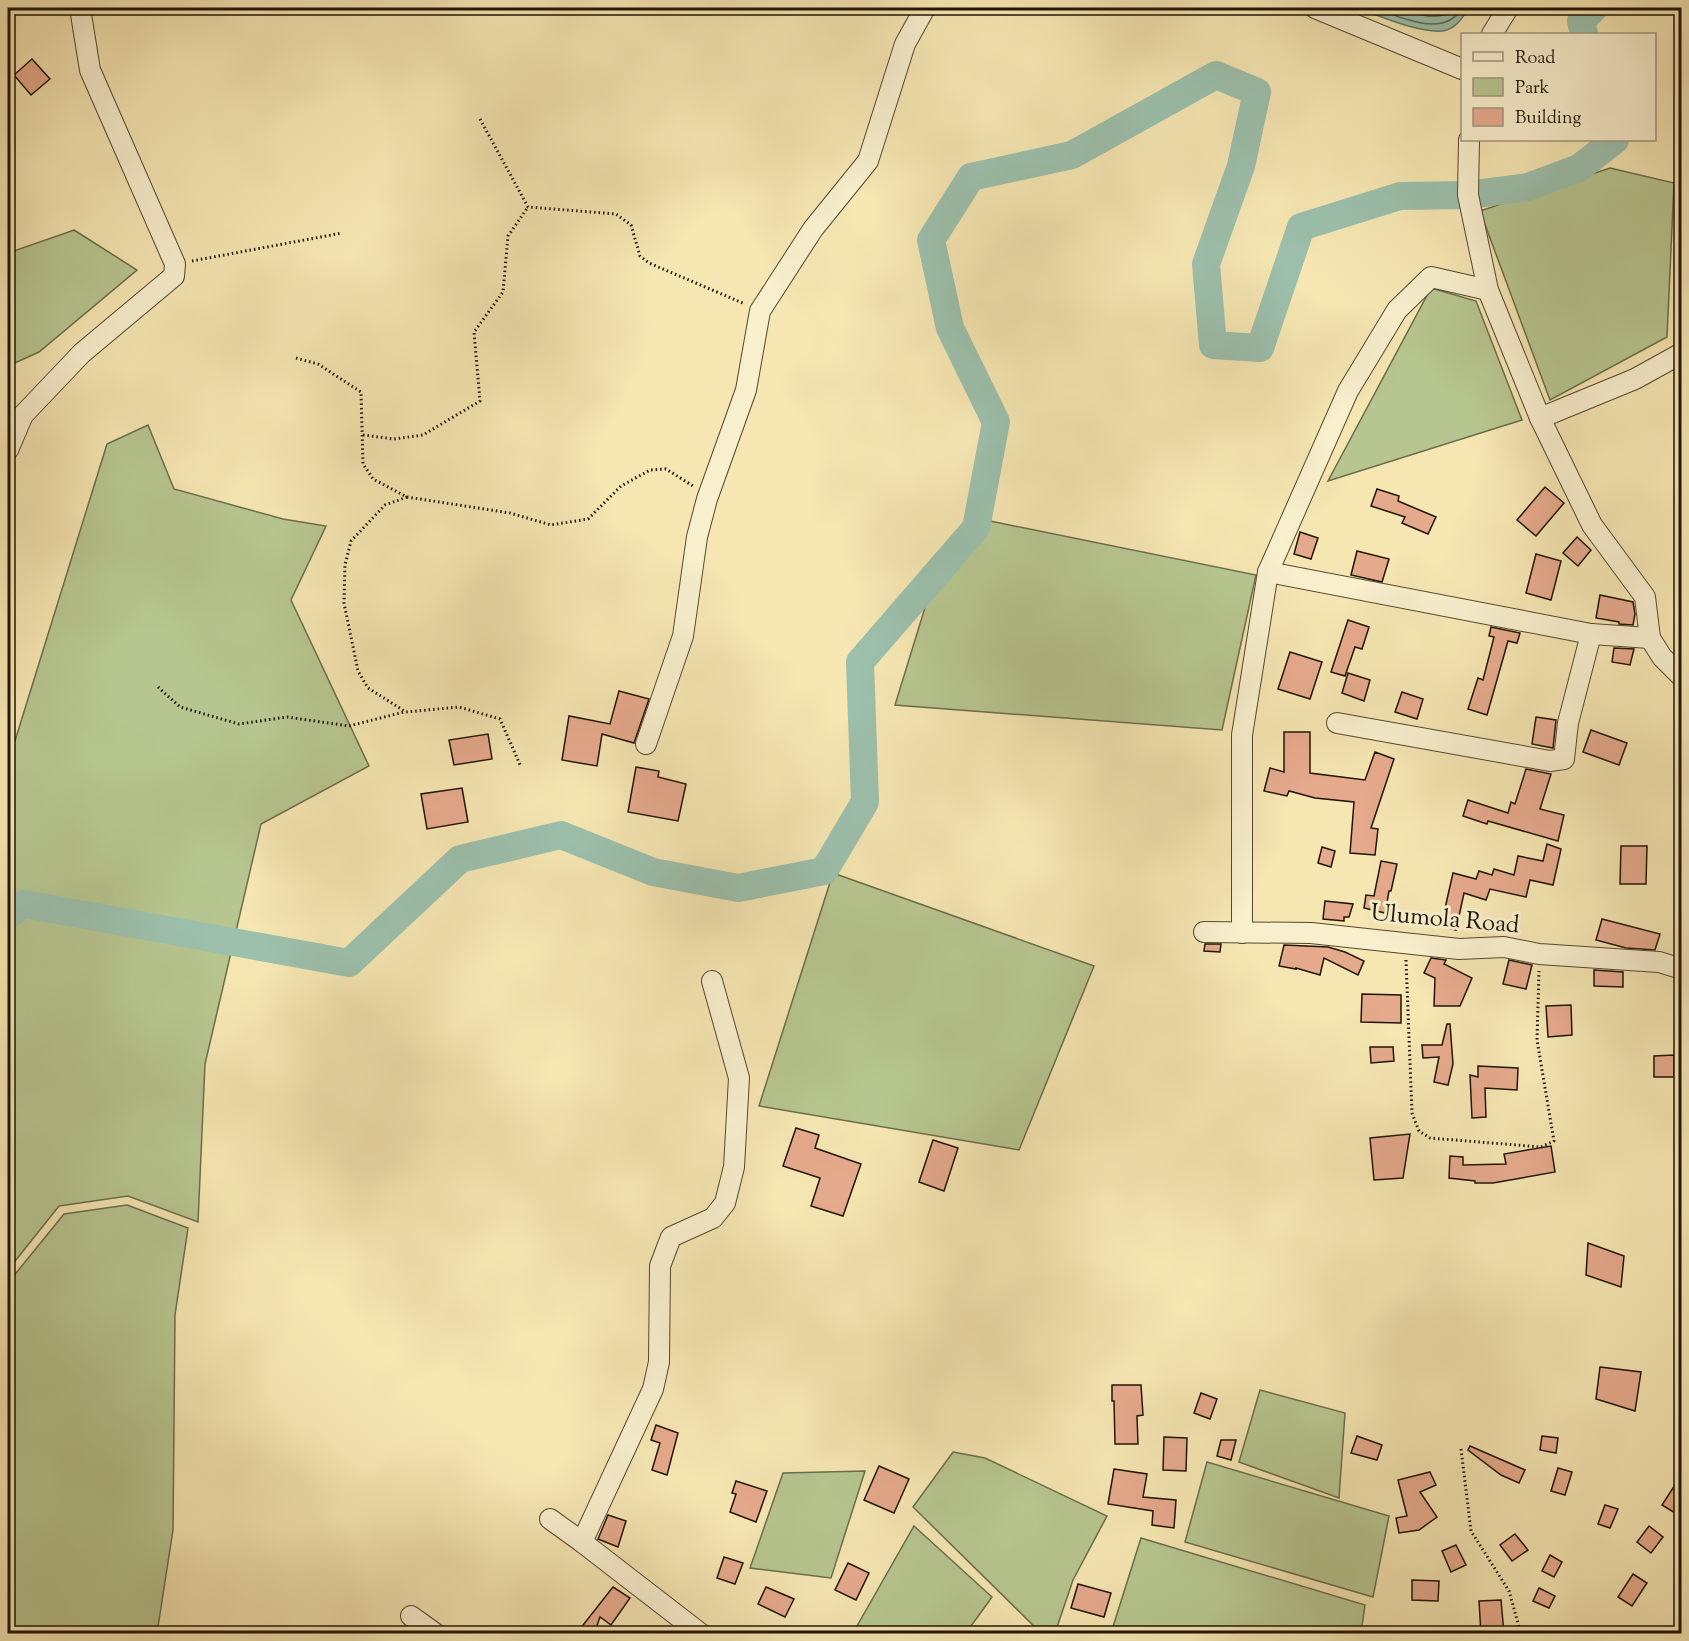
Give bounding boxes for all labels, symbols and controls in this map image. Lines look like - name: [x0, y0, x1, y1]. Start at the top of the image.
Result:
- legend: [1461, 33, 1656, 141]
- text: Road: [1515, 46, 1555, 72]
- text: Park: [1515, 76, 1550, 102]
- text: Building: [1515, 106, 1581, 132]
- street label: Ulumola Road: [1369, 897, 1521, 943]

